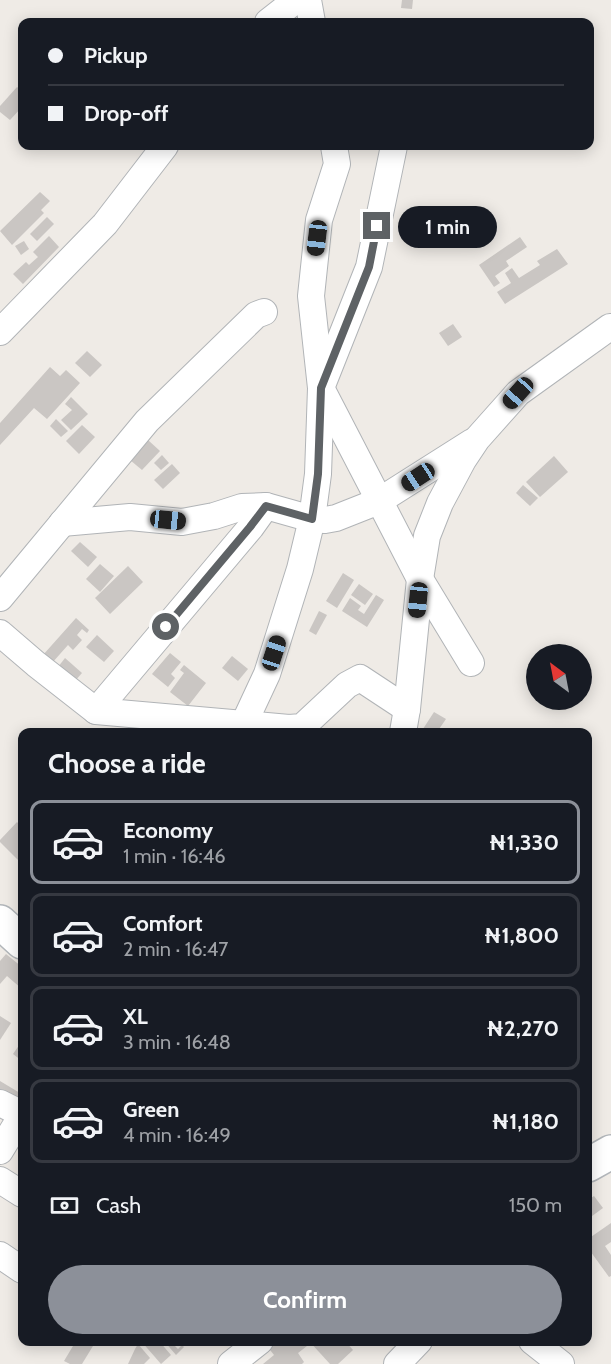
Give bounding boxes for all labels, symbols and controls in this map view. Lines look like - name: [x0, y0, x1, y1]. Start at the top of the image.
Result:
- text: Pickup: [84, 42, 148, 69]
- text: Drop-off: [84, 100, 168, 127]
- callout: 1 min: [398, 205, 497, 247]
- route end: [363, 212, 390, 239]
- text: 1 min: [425, 215, 470, 239]
- car: [306, 219, 328, 257]
- car: [499, 374, 537, 412]
- car: [398, 460, 438, 494]
- car: [149, 509, 187, 531]
- car: [407, 581, 429, 619]
- route start: [152, 613, 179, 640]
- car: [260, 633, 288, 673]
- north arrow: [526, 644, 592, 710]
- map controls: [526, 644, 592, 710]
- text: Choose a ride: [48, 747, 206, 780]
- icon: car: [51, 815, 105, 869]
- text: Economy: [123, 817, 213, 844]
- text: ₦1,330: [489, 829, 559, 856]
- text: 1 min · 16:46: [123, 844, 226, 868]
- icon: car: [51, 908, 105, 962]
- text: Comfort: [123, 910, 202, 937]
- text: ₦1,800: [484, 922, 559, 949]
- text: 2 min · 16:47: [123, 937, 228, 961]
- icon: car: [51, 1001, 105, 1055]
- text: XL: [123, 1003, 148, 1030]
- text: ₦2,270: [486, 1015, 559, 1042]
- text: 3 min · 16:48: [123, 1030, 231, 1054]
- icon: car: [51, 1094, 105, 1148]
- text: Green: [123, 1096, 179, 1123]
- text: ₦1,180: [491, 1108, 559, 1135]
- text: 4 min · 16:49: [123, 1123, 231, 1147]
- icon: cash: [48, 1189, 81, 1222]
- text: Cash: [96, 1192, 141, 1219]
- text: 150 m: [509, 1193, 562, 1217]
- button: Confirm: [48, 1265, 562, 1334]

